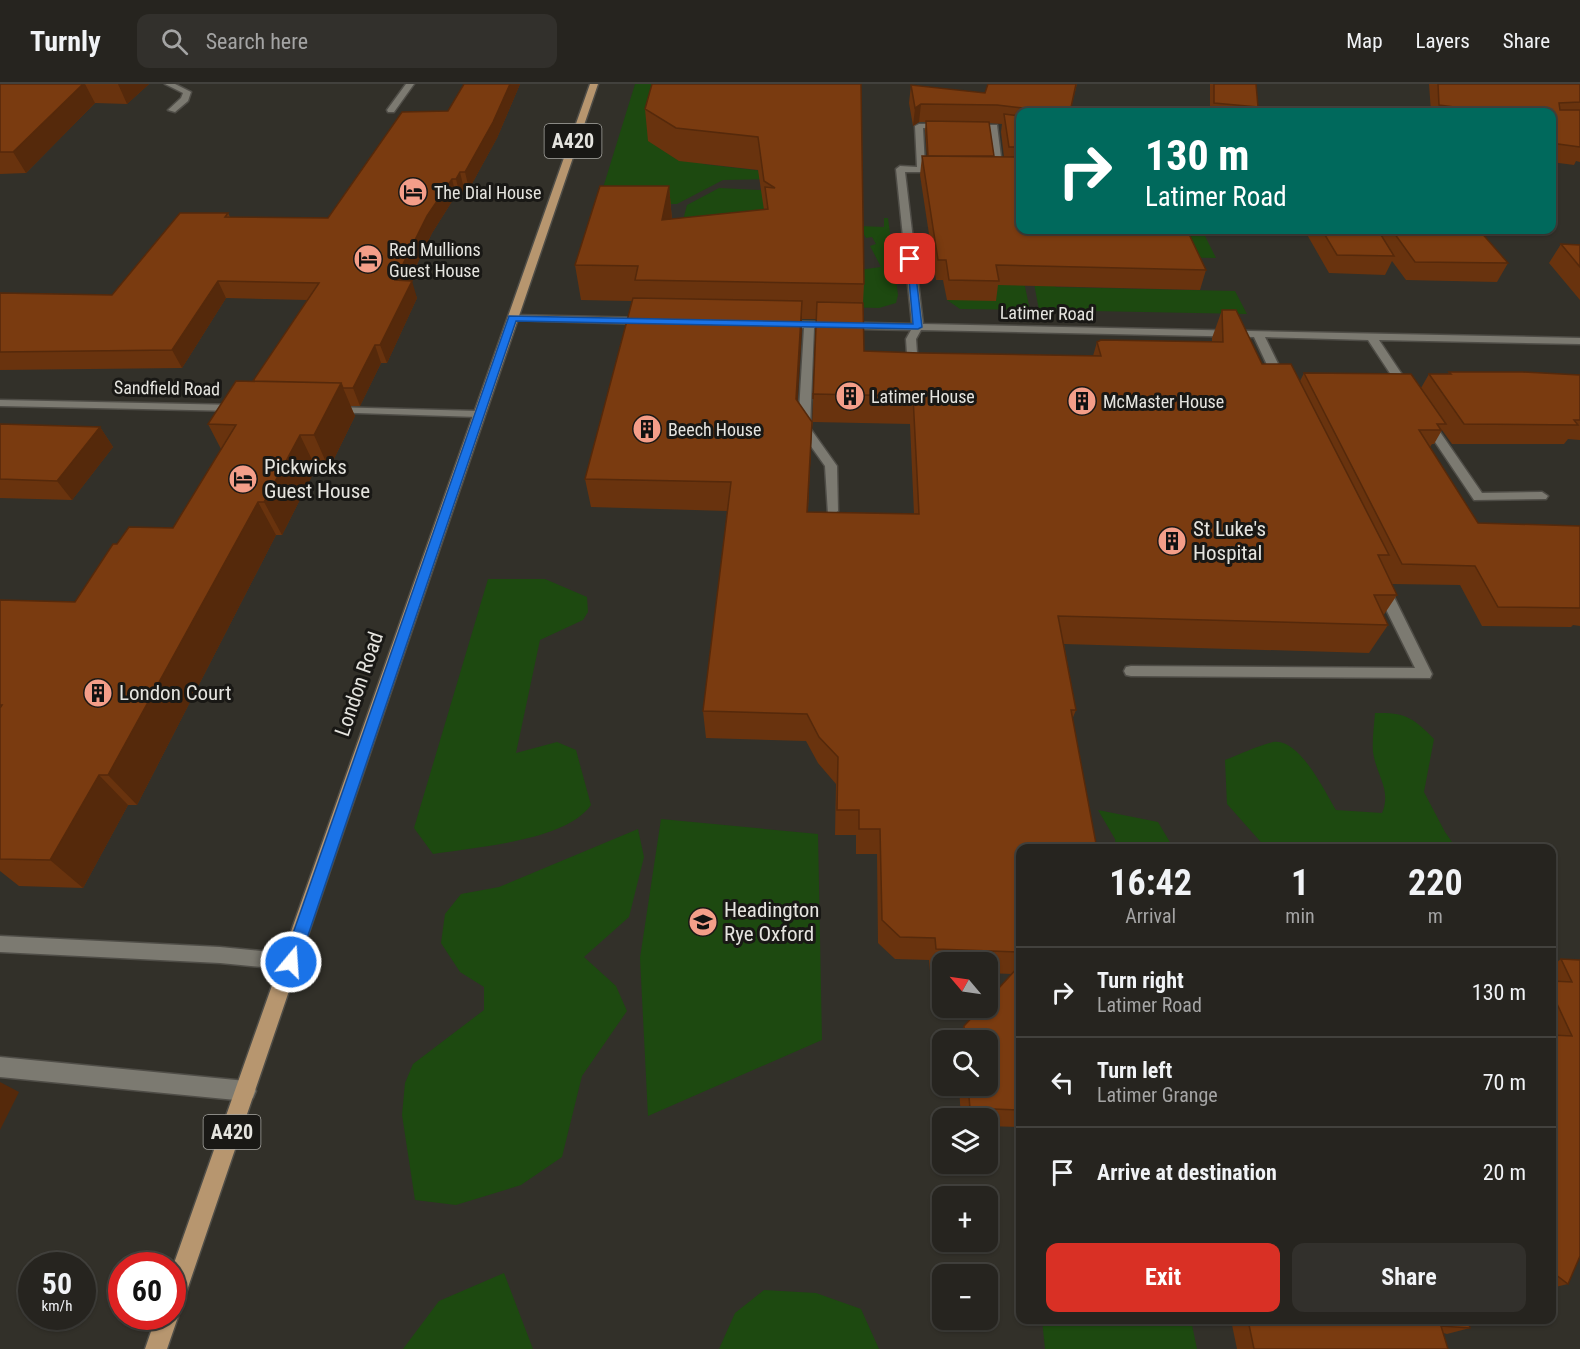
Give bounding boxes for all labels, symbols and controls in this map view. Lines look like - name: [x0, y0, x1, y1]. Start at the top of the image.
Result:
- search box: [137, 14, 557, 68]
- text: Turnly: [30, 25, 101, 58]
- icon: search: [158, 25, 191, 58]
- text: Search here: [206, 29, 308, 54]
- text: Map: [1346, 29, 1383, 53]
- text: Layers: [1416, 29, 1470, 53]
- text: Share: [1503, 29, 1550, 53]
- road number: A420: [544, 124, 602, 158]
- text: 130 m: [1145, 131, 1250, 180]
- icon: right: [1046, 132, 1124, 210]
- hotel icon: The Dial House: [397, 176, 429, 208]
- text: Latimer Road: [1145, 181, 1287, 213]
- place label: The Dial House: [434, 182, 541, 203]
- pin: [884, 233, 935, 284]
- place label: Red Mullions Guest House: [389, 239, 481, 281]
- icon: arrive: [893, 242, 926, 275]
- hotel icon: Red Mullions Guest House: [352, 243, 384, 275]
- street label: Latimer Road: [1000, 302, 1094, 324]
- street label: Sandfield Road: [114, 377, 220, 399]
- building icon: Latimer House: [834, 380, 866, 412]
- building icon: McMaster House: [1066, 385, 1098, 417]
- place label: Latimer House: [871, 386, 975, 407]
- place label: McMaster House: [1103, 391, 1224, 412]
- building icon: Beech House: [631, 413, 663, 445]
- place label: Beech House: [668, 419, 761, 440]
- place label: Pickwicks Guest House: [264, 455, 370, 503]
- hotel icon: Pickwicks Guest House: [227, 463, 259, 495]
- place label: St Luke's Hospital: [1193, 517, 1266, 565]
- building icon: St Luke's Hospital: [1156, 525, 1188, 557]
- street label: London Road: [330, 629, 388, 739]
- building icon: London Court: [82, 677, 114, 709]
- place label: London Court: [119, 681, 231, 705]
- text: 16:42: [1109, 862, 1192, 904]
- text: 1: [1291, 862, 1309, 904]
- text: 220: [1408, 862, 1463, 904]
- place label: Headington Rye Oxford: [724, 898, 819, 946]
- text: Arrival: [1125, 904, 1176, 928]
- text: min: [1285, 904, 1315, 928]
- text: m: [1428, 904, 1443, 928]
- school or university icon: Headington Rye Oxford: [687, 906, 719, 938]
- position arrow: [259, 930, 323, 994]
- north arrow: [932, 952, 998, 1018]
- map controls: [932, 952, 998, 1330]
- text: Turn right: [1097, 968, 1184, 993]
- icon: right: [1046, 976, 1079, 1009]
- text: 130 m: [1472, 980, 1526, 1005]
- text: Latimer Road: [1097, 993, 1202, 1017]
- button: search: [932, 1030, 998, 1096]
- text: Turn left: [1097, 1058, 1172, 1083]
- icon: left: [1046, 1066, 1079, 1099]
- text: 70 m: [1483, 1070, 1526, 1095]
- text: Latimer Grange: [1097, 1083, 1218, 1107]
- button: layers: [932, 1108, 998, 1174]
- road number: A420: [204, 1115, 260, 1149]
- icon: arrive: [1046, 1156, 1079, 1189]
- text: Arrive at destination: [1097, 1160, 1277, 1185]
- text: 20 m: [1483, 1160, 1526, 1185]
- button: +: [932, 1186, 998, 1252]
- button: Exit: [1046, 1243, 1280, 1312]
- button: Share: [1292, 1243, 1526, 1312]
- speed limit sign: 60: [108, 1252, 186, 1330]
- button: −: [932, 1264, 998, 1330]
- text: 50: [42, 1266, 72, 1301]
- text: km/h: [42, 1297, 72, 1315]

